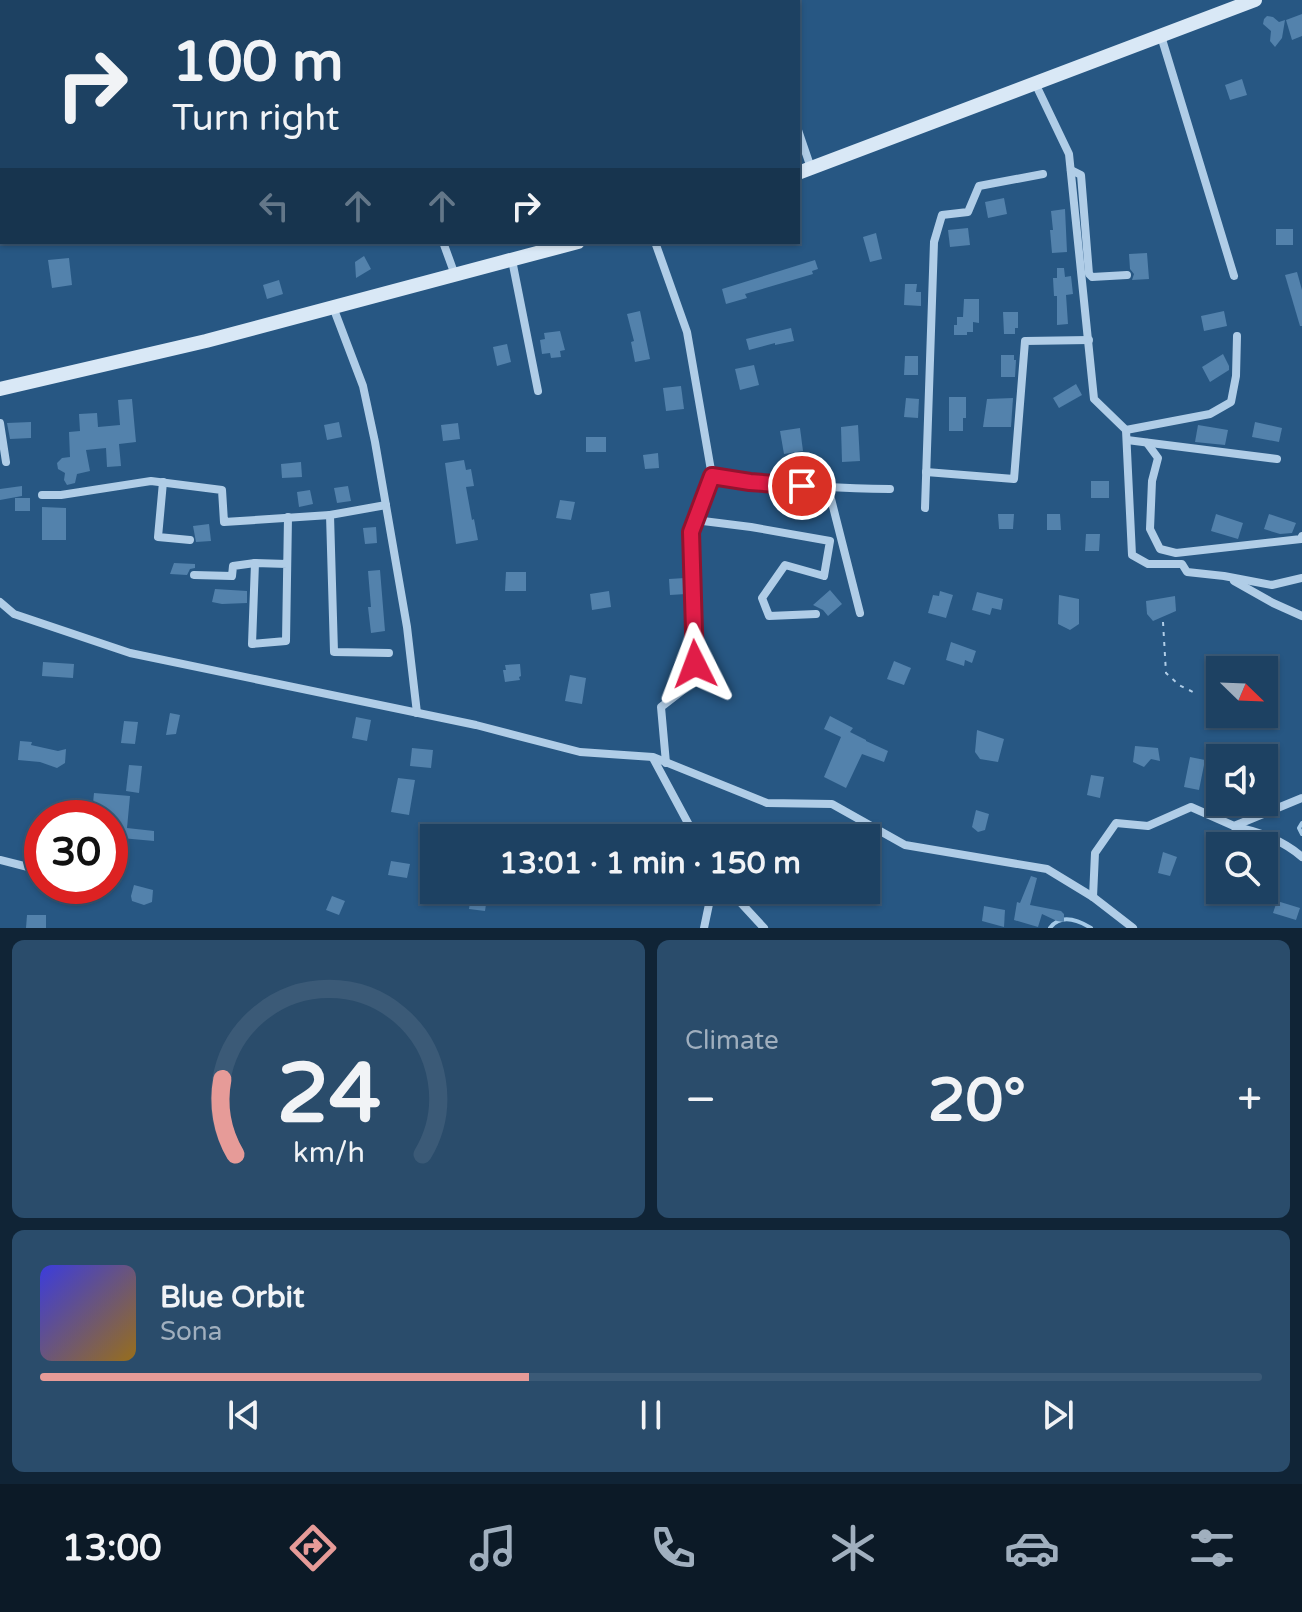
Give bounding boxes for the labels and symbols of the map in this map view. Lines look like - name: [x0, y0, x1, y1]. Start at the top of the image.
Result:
- pin: [768, 452, 836, 520]
- position arrow: [653, 622, 737, 706]
- north arrow: [1206, 656, 1278, 728]
- speed limit sign: 30: [24, 800, 128, 904]

